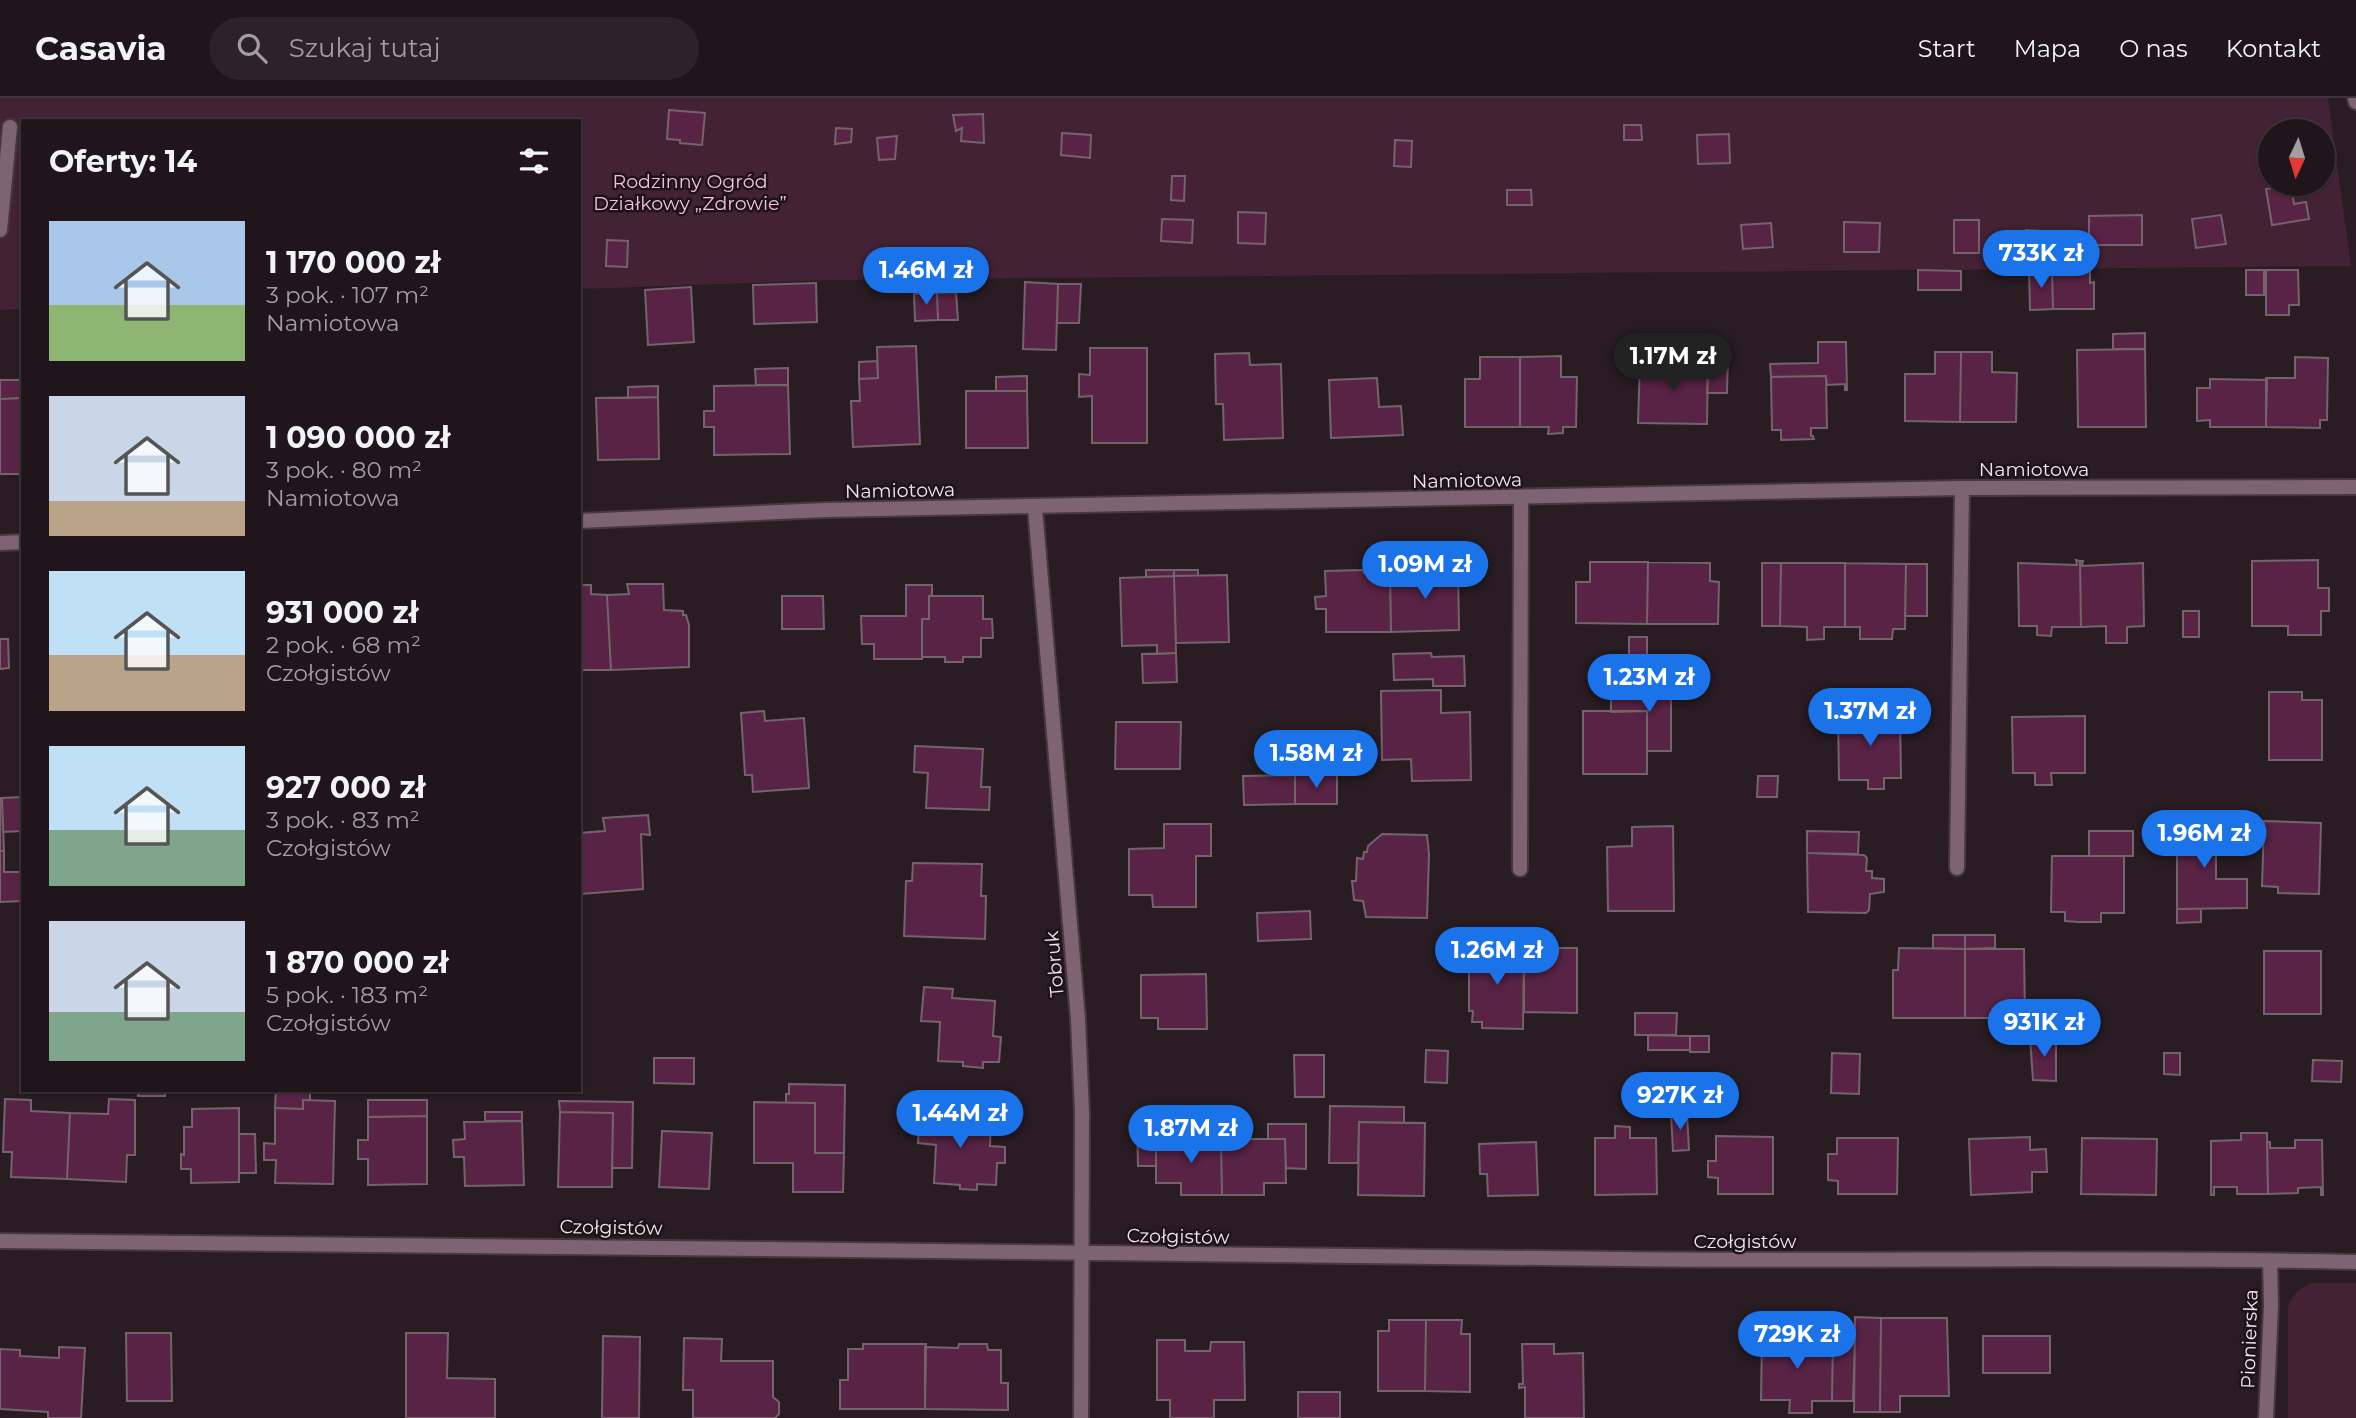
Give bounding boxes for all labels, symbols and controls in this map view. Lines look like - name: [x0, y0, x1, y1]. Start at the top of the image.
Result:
- search box: [209, 17, 699, 80]
- text: Casavia: [35, 28, 167, 68]
- icon: search: [233, 29, 271, 67]
- text: Szukaj tutaj: [289, 32, 441, 64]
- text: Start: [1918, 34, 1976, 63]
- text: Mapa: [2014, 34, 2081, 63]
- text: O nas: [2119, 34, 2188, 63]
- text: Kontakt: [2226, 34, 2321, 63]
- north arrow: [2258, 119, 2334, 196]
- map controls: [2258, 119, 2335, 196]
- icon: filters: [515, 142, 553, 180]
- text: Oferty: 14: [49, 143, 197, 180]
- park label: Rodzinny Ogród Działkowy „Zdrowie”: [593, 170, 787, 215]
- pin: 733K zł: [1976, 230, 2106, 290]
- text: 733K zł: [1999, 239, 2083, 267]
- text: 1 170 000 zł: [266, 244, 441, 281]
- pin: 1.46M zł: [854, 248, 998, 307]
- icon: home: [105, 249, 189, 333]
- text: 1.46M zł: [879, 256, 973, 284]
- text: 3 pok. · 107 m²: [266, 281, 429, 309]
- text: Namiotowa: [266, 309, 400, 337]
- pin: 1.17M zł: [1601, 334, 1745, 393]
- text: 1.17M zł: [1630, 342, 1716, 370]
- text: 1 090 000 zł: [266, 419, 450, 456]
- icon: home: [105, 424, 189, 508]
- text: 3 pok. · 80 m²: [266, 456, 422, 484]
- street label: Namiotowa: [1979, 458, 2089, 481]
- street label: Namiotowa: [1412, 468, 1522, 493]
- street label: Namiotowa: [845, 478, 955, 503]
- text: Namiotowa: [266, 484, 400, 512]
- pin: 1.09M zł: [1353, 542, 1497, 601]
- text: 1.09M zł: [1378, 550, 1472, 578]
- text: 931 000 zł: [266, 594, 419, 631]
- icon: home: [105, 599, 189, 683]
- text: 2 pok. · 68 m²: [266, 631, 421, 659]
- pin: 1.23M zł: [1577, 654, 1721, 714]
- text: Czołgistów: [266, 659, 391, 687]
- text: 1.23M zł: [1604, 663, 1694, 691]
- pin: 1.37M zł: [1798, 688, 1942, 748]
- text: 1.37M zł: [1824, 697, 1916, 725]
- pin: 1.58M zł: [1244, 730, 1388, 790]
- text: 1.58M zł: [1270, 739, 1362, 767]
- text: 927 000 zł: [266, 769, 425, 806]
- icon: home: [105, 774, 189, 858]
- text: 3 pok. · 83 m²: [266, 806, 420, 834]
- pin: 1.96M zł: [2132, 810, 2276, 870]
- text: 1.96M zł: [2158, 819, 2250, 847]
- text: Czołgistów: [266, 834, 391, 862]
- pin: 1.26M zł: [1425, 928, 1569, 987]
- street label: Tobruk: [1040, 929, 1069, 998]
- text: 1.26M zł: [1451, 936, 1543, 964]
- text: 1 870 000 zł: [266, 944, 449, 981]
- icon: home: [105, 949, 189, 1033]
- text: 5 pok. · 183 m²: [266, 981, 428, 1009]
- pin: 931K zł: [1979, 1000, 2109, 1059]
- text: 931K zł: [2004, 1008, 2084, 1036]
- text: Czołgistów: [266, 1009, 391, 1037]
- pin: 927K zł: [1615, 1072, 1745, 1132]
- text: 927K zł: [1637, 1081, 1723, 1109]
- pin: 1.44M zł: [888, 1090, 1032, 1150]
- text: 1.44M zł: [912, 1099, 1008, 1127]
- pin: 1.87M zł: [1119, 1105, 1263, 1165]
- text: 1.87M zł: [1144, 1114, 1238, 1142]
- street label: Czołgistów: [559, 1215, 663, 1240]
- street label: Czołgistów: [1126, 1224, 1230, 1249]
- street label: Czołgistów: [1694, 1230, 1797, 1253]
- street label: Pionierska: [2236, 1289, 2263, 1389]
- pin: 729K zł: [1732, 1312, 1862, 1371]
- text: 729K zł: [1754, 1320, 1840, 1348]

